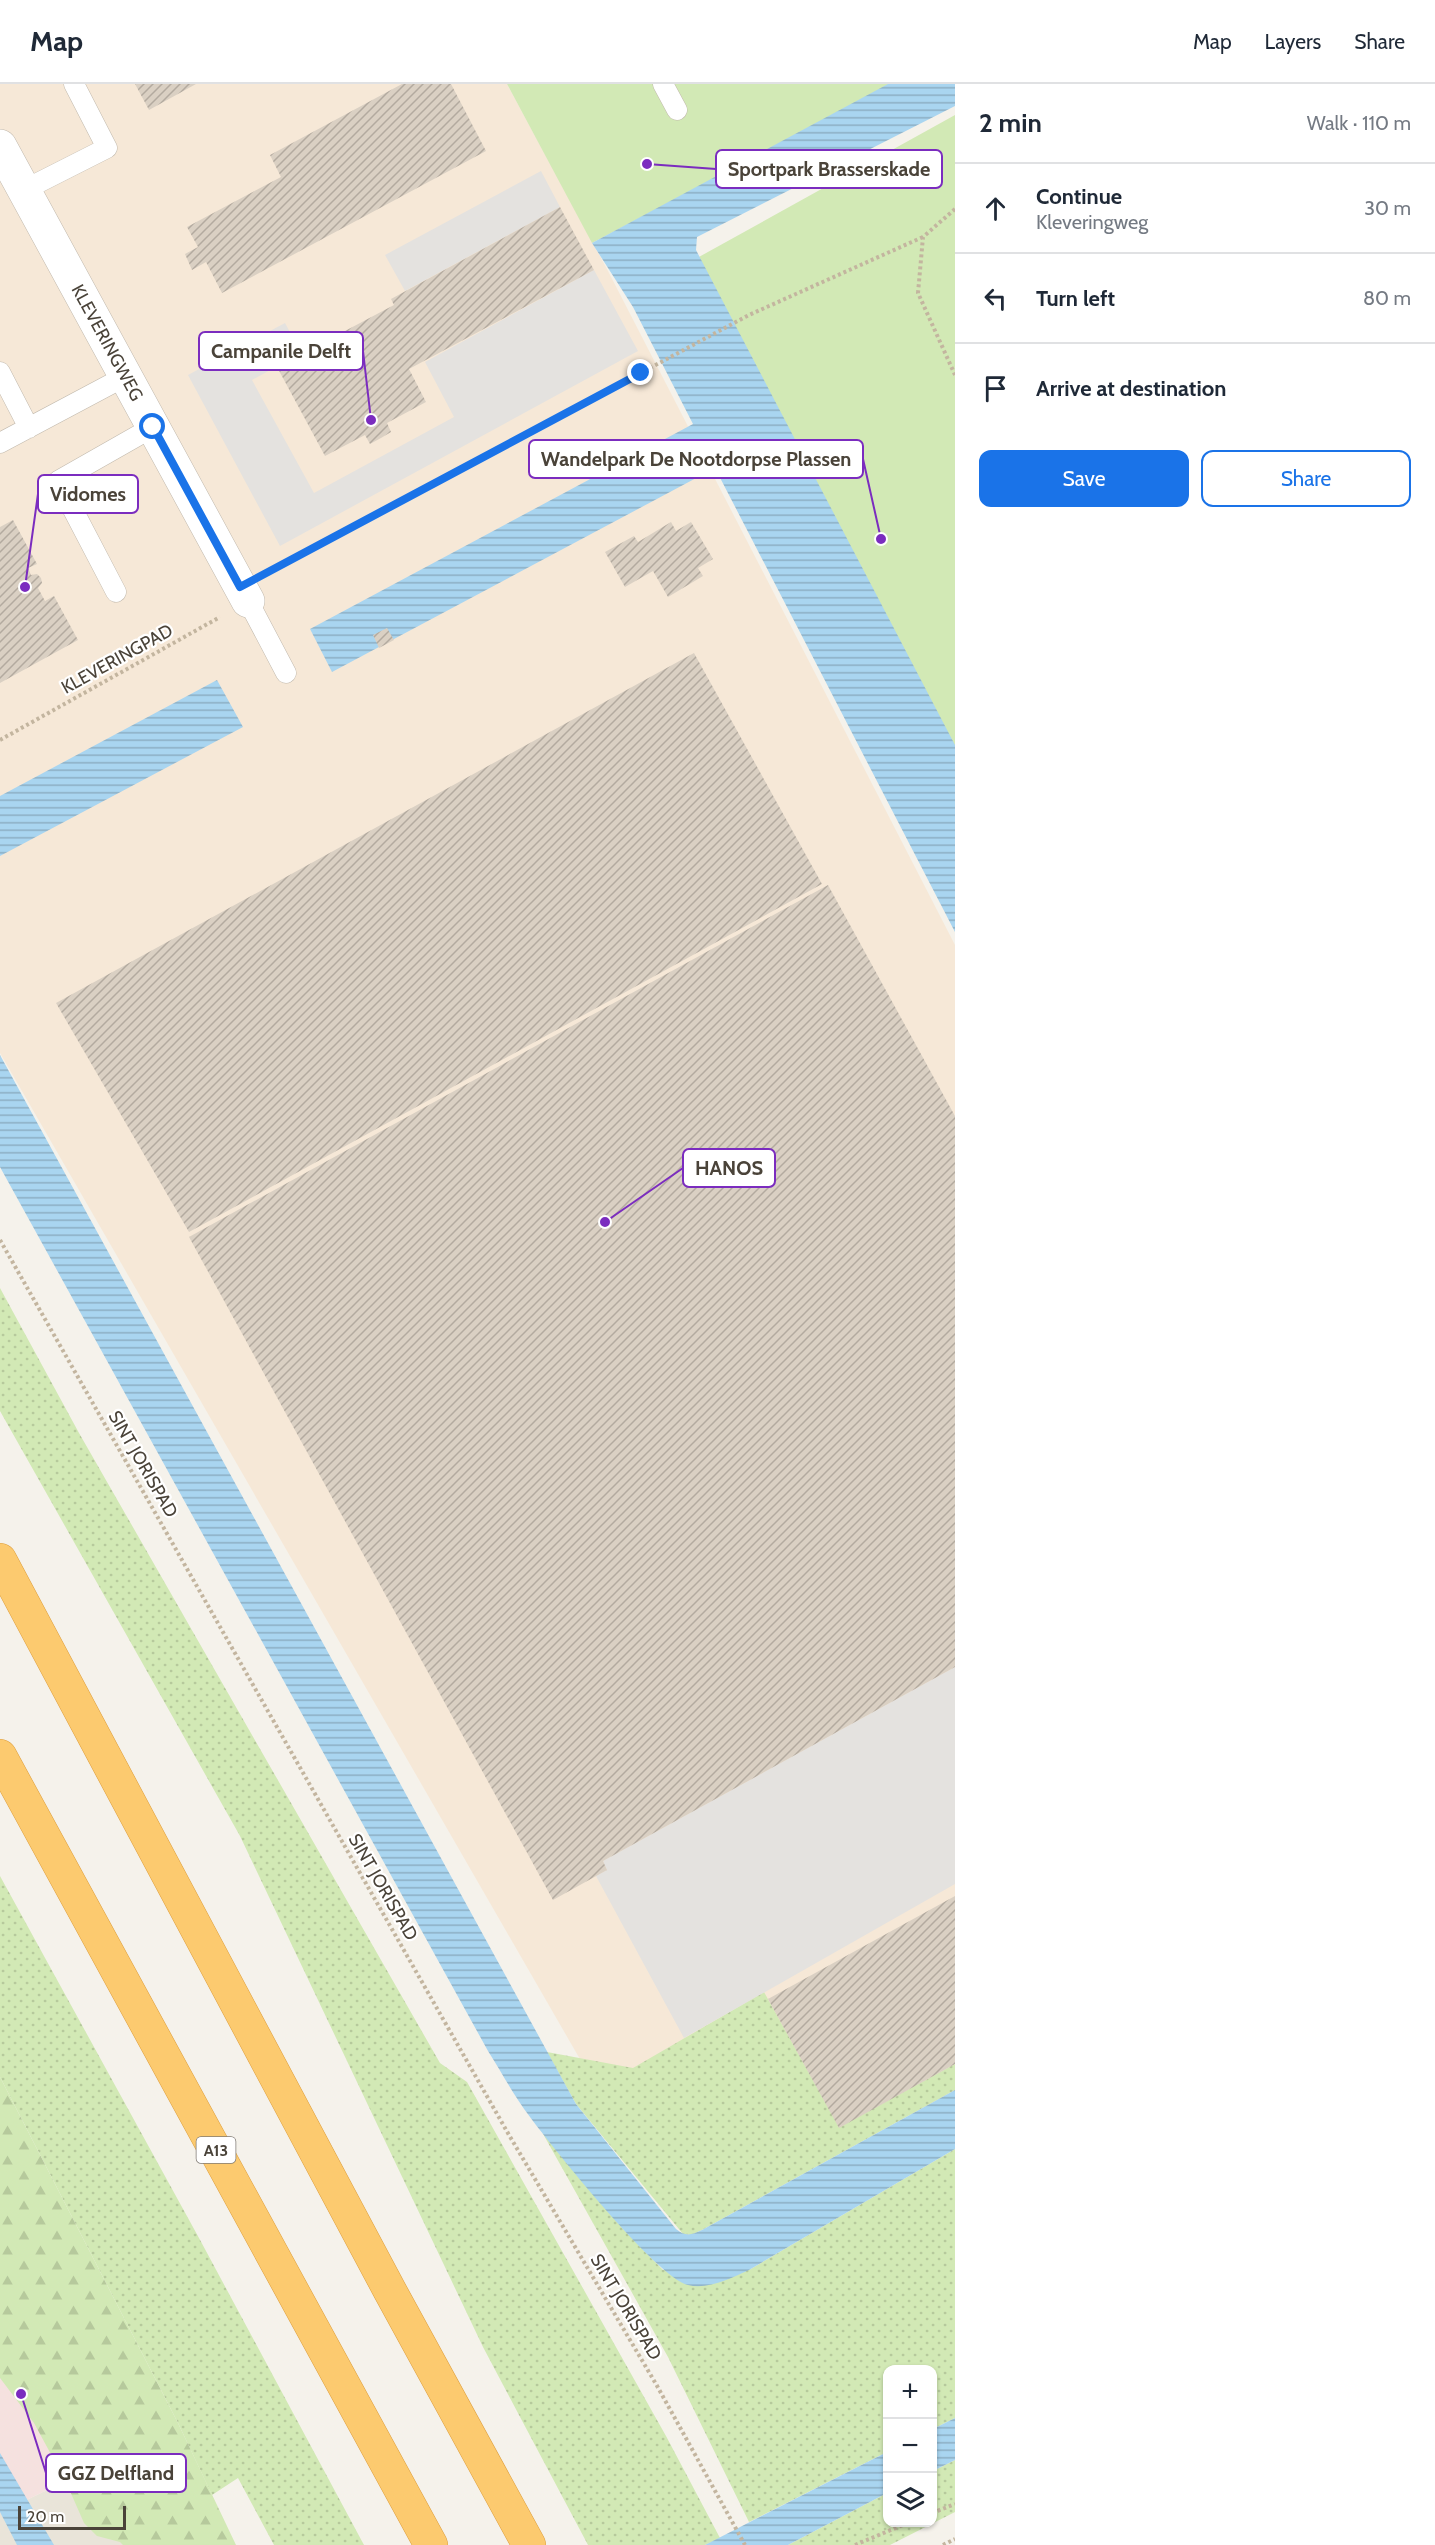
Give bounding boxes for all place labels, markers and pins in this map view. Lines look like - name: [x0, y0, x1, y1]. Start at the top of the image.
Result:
- callout: Sportpark Brasserskade: [716, 150, 942, 188]
- callout: Campanile Delft: [199, 332, 363, 370]
- callout: Wandelpark De Nootdorpse Plassen: [529, 440, 863, 478]
- callout: Vidomes: [38, 475, 138, 513]
- callout: HANOS: [683, 1149, 775, 1187]
- callout: GGZ Delfland: [46, 2454, 186, 2492]

